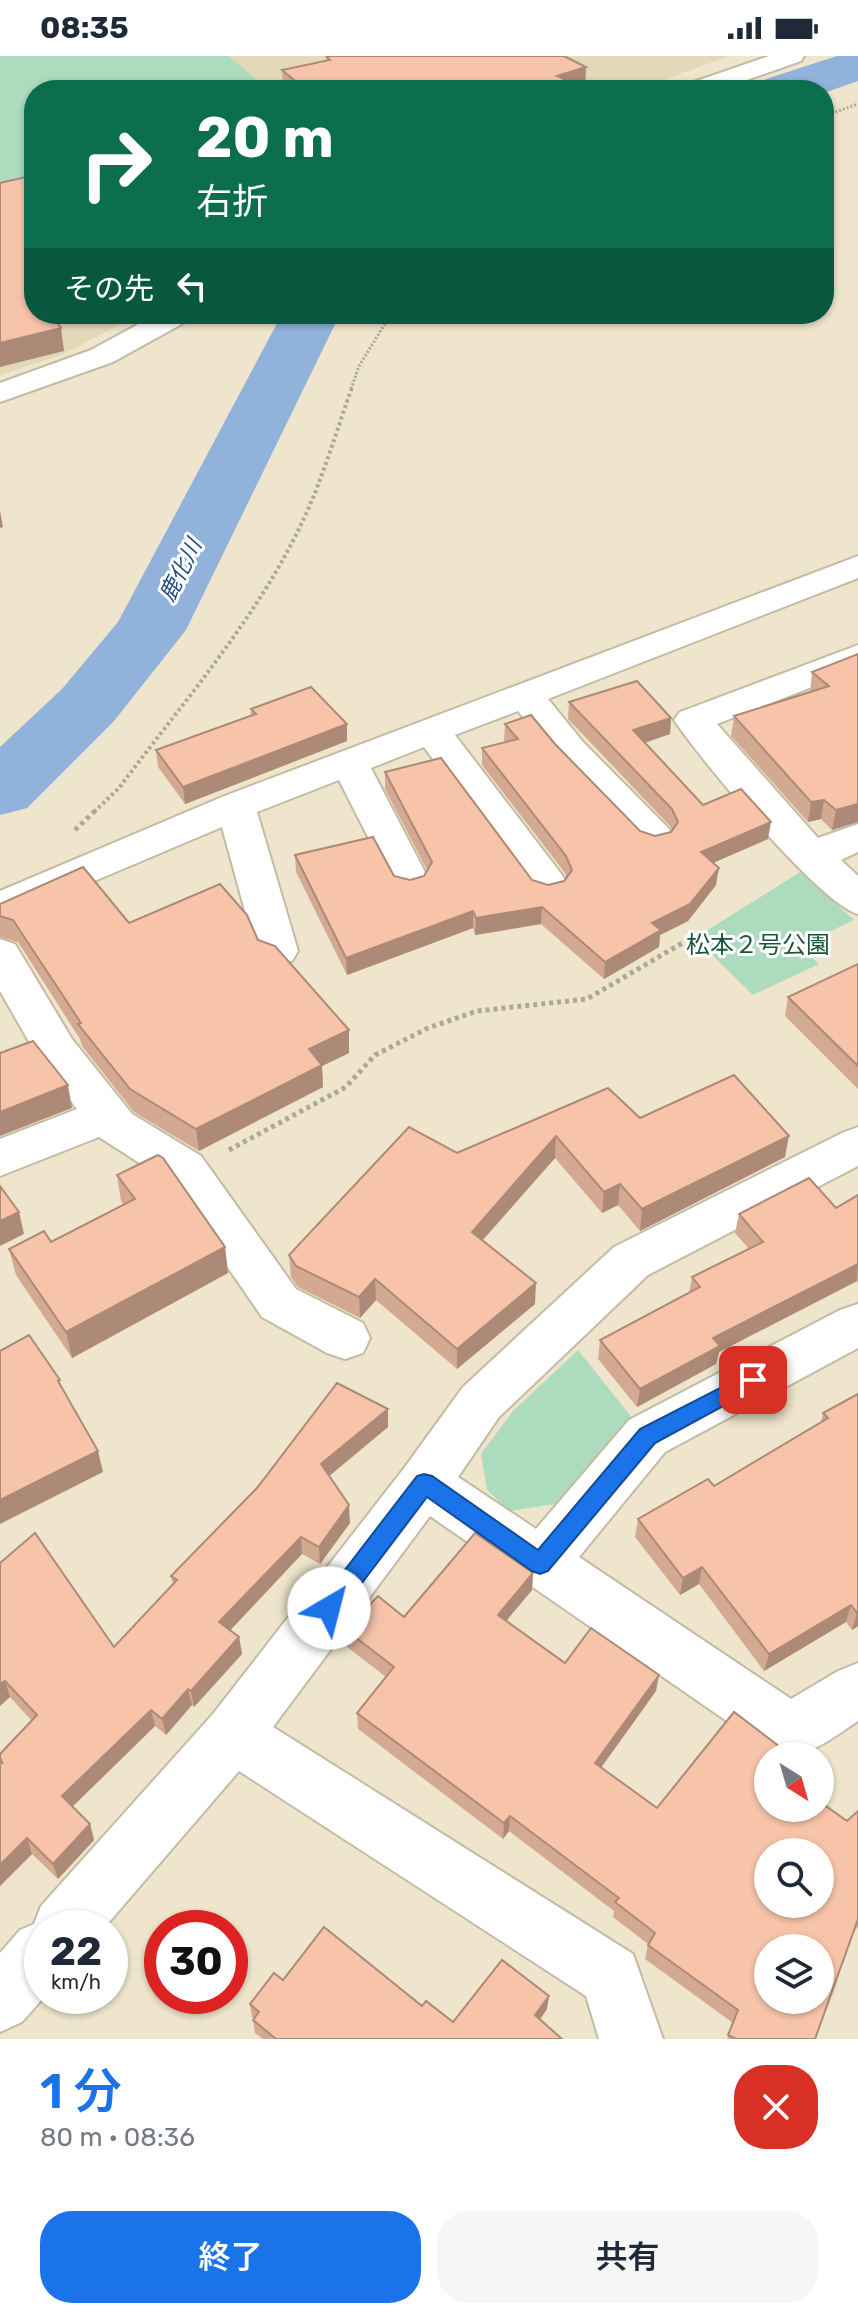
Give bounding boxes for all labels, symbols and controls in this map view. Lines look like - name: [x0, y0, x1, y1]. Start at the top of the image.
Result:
- text: 08:35: [40, 10, 129, 46]
- text: 20 m: [196, 105, 334, 171]
- icon: right: [64, 112, 168, 216]
- text: 右折: [196, 180, 268, 223]
- icon: left: [170, 264, 214, 308]
- text: その先: [64, 271, 154, 307]
- water label: 鹿化川: [153, 533, 208, 606]
- park label: 松本２号公園: [686, 931, 830, 959]
- pin: [719, 1346, 787, 1414]
- icon: arrive: [731, 1358, 775, 1402]
- position arrow: [287, 1566, 371, 1650]
- north arrow: [754, 1742, 834, 1822]
- map controls: [754, 1742, 834, 2014]
- button: search: [754, 1838, 834, 1918]
- speed limit sign: 30: [144, 1910, 248, 2014]
- text: 22: [50, 1928, 102, 1975]
- button: layers: [754, 1934, 834, 2014]
- text: km/h: [51, 1970, 101, 1994]
- text: 1 分: [40, 2063, 122, 2120]
- button: close: [734, 2065, 818, 2149]
- text: 80 m · 08:36: [40, 2122, 195, 2153]
- button: 終了: [40, 2211, 421, 2303]
- button: 共有: [437, 2211, 818, 2303]

